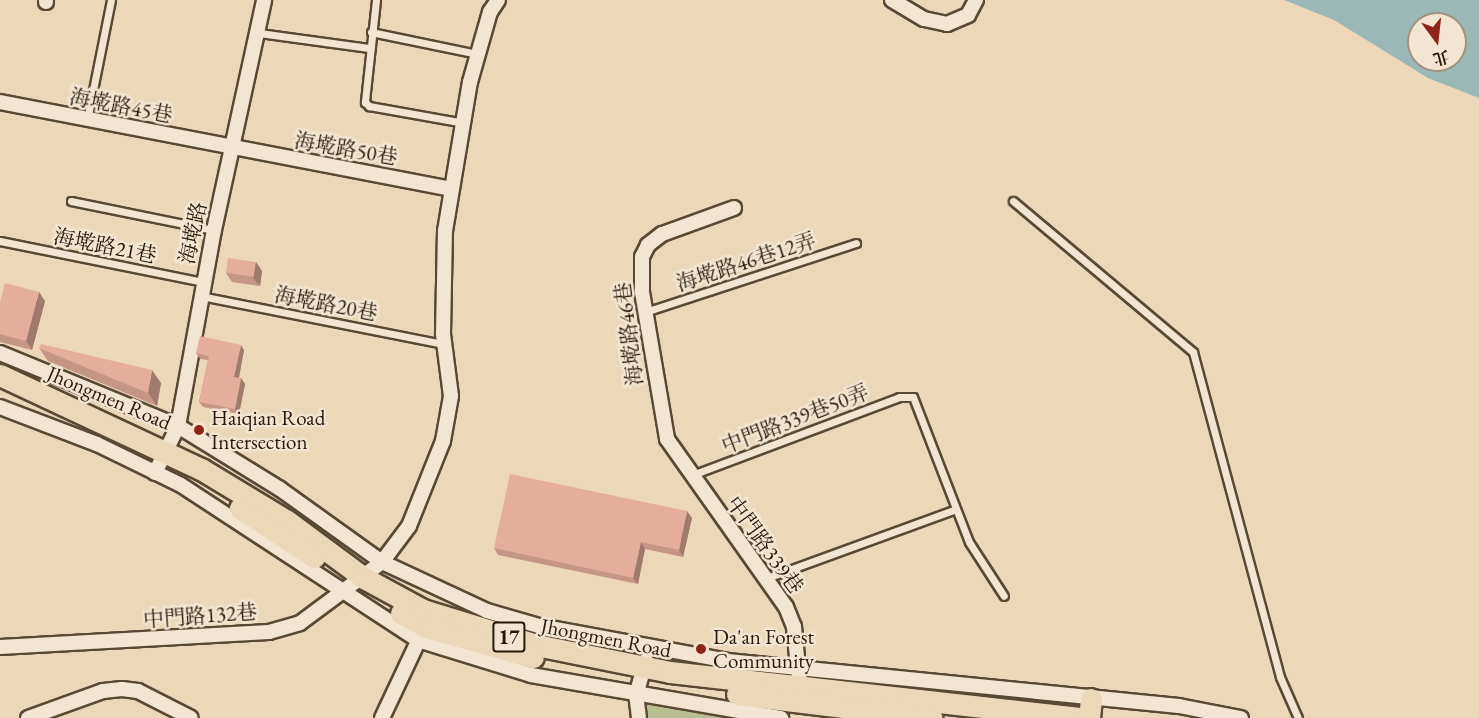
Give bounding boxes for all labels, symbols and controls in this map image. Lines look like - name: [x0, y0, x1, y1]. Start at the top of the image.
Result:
- north arrow: [1407, 12, 1467, 72]
- text: 北: [1431, 46, 1452, 70]
- street label: 海墘路45巷: [67, 84, 175, 128]
- street label: 海墘路50巷: [293, 128, 399, 170]
- street label: 海墘路: [174, 200, 212, 266]
- street label: 海墘路21巷: [51, 224, 159, 268]
- street label: 海墘路46巷12弄: [673, 228, 819, 296]
- street label: 海墘路46巷: [610, 281, 648, 387]
- street label: 海墘路20巷: [272, 282, 380, 326]
- street label: Jhongmen Road: [43, 361, 175, 435]
- street label: 中門路339巷50弄: [718, 379, 872, 459]
- place label: Haiqian Road Intersection: [211, 405, 325, 455]
- marker: Haiqian Road Intersection: [192, 423, 206, 437]
- street label: 中門路339巷: [721, 491, 809, 599]
- street label: 中門路132巷: [142, 599, 258, 633]
- street label: Jhongmen Road: [539, 613, 673, 663]
- road number: 17: [491, 620, 527, 654]
- place label: Da'an Forest Community: [713, 624, 814, 674]
- marker: Da'an Forest Community: [694, 642, 708, 656]

